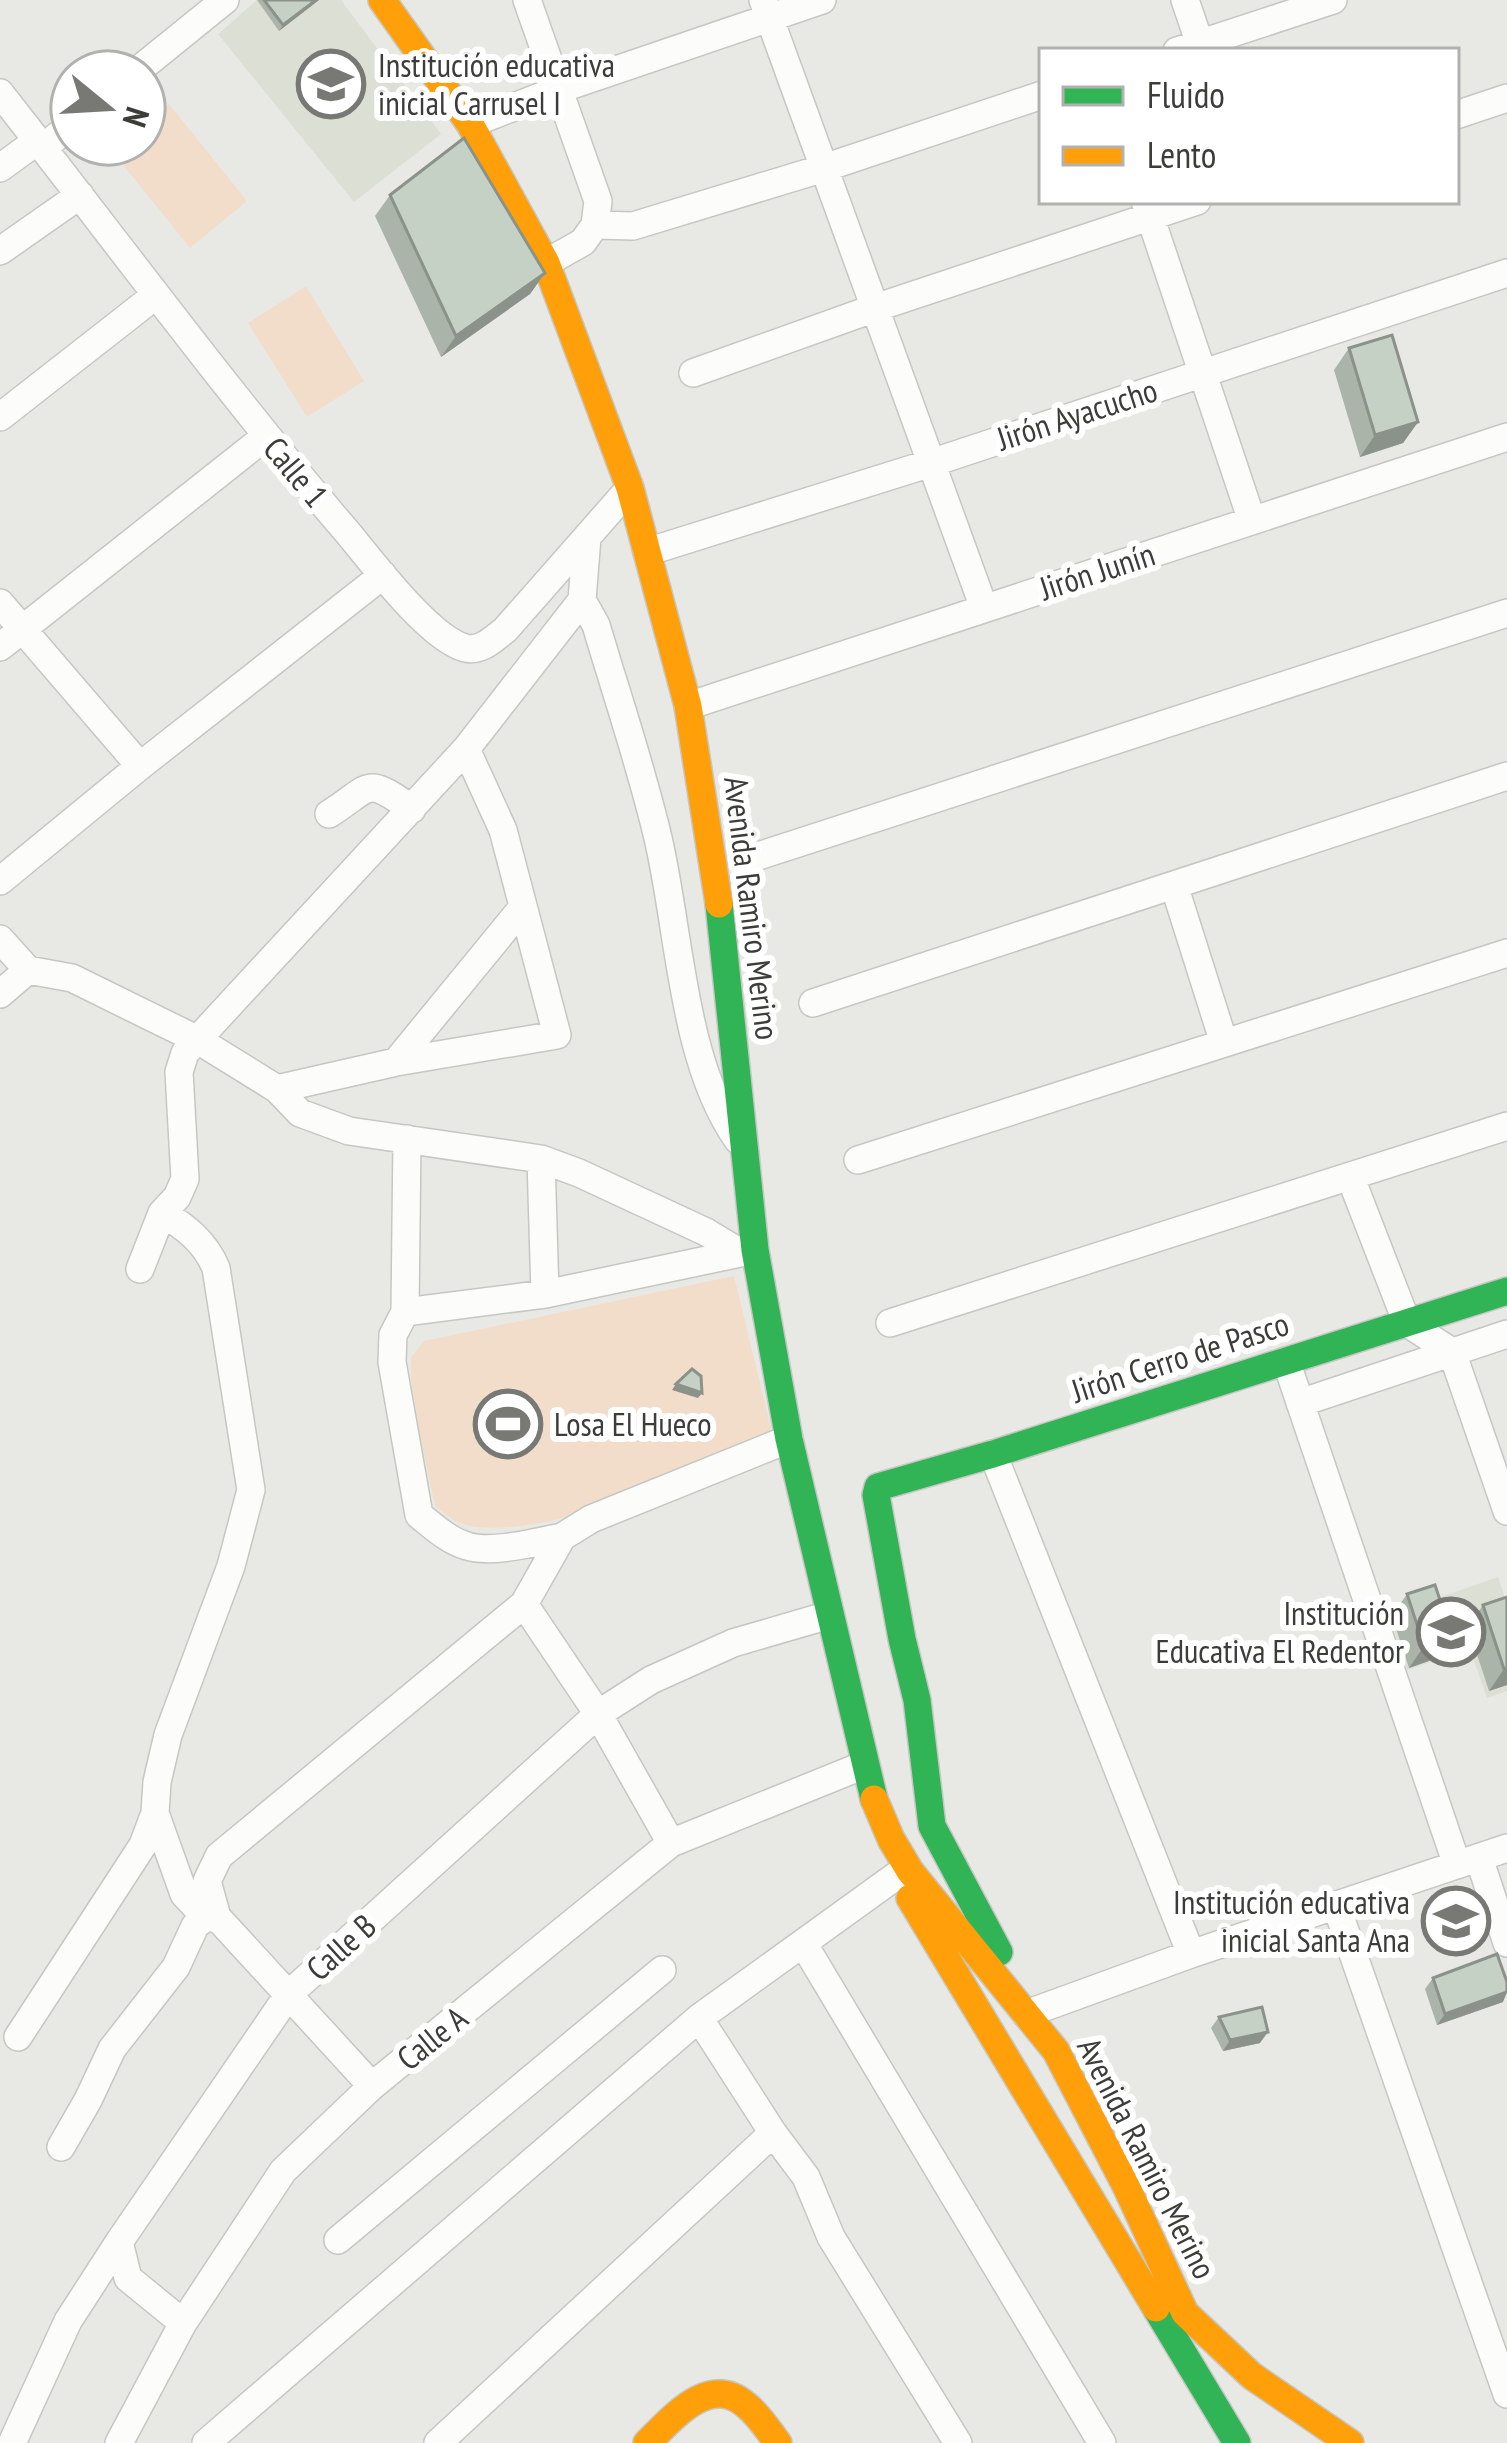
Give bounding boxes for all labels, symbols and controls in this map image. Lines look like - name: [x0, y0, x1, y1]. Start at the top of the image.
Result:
- place label: Institución educativa inicial Carrusel I: [378, 43, 615, 124]
- north arrow: [48, 48, 168, 168]
- legend: [1039, 48, 1459, 204]
- school or university icon: Institución educativa inicial Carrusel I: [296, 49, 366, 119]
- text: Fluido: [1147, 71, 1225, 118]
- text: N: [114, 102, 160, 133]
- text: Lento: [1147, 131, 1216, 178]
- street label: Jirón Ayacucho: [990, 367, 1162, 460]
- street label: Calle 1: [255, 428, 338, 516]
- street label: Jirón Junín: [1033, 532, 1160, 610]
- street label: Avenida Ramiro Merino: [715, 774, 790, 1042]
- street label: Jirón Cerro de Pasco: [1065, 1301, 1294, 1412]
- sports icon: Losa El Hueco: [473, 1389, 543, 1459]
- place label: Losa El Hueco: [554, 1402, 712, 1445]
- place label: Institución Educativa El Redentor: [1156, 1591, 1404, 1672]
- school or university icon: Institución Educativa El Redentor: [1416, 1597, 1486, 1667]
- place label: Institución educativa inicial Santa Ana: [1173, 1880, 1410, 1961]
- school or university icon: Institución educativa inicial Santa Ana: [1421, 1886, 1491, 1956]
- street label: Calle B: [297, 1904, 385, 1989]
- street label: Calle A: [388, 1996, 476, 2079]
- street label: Avenida Ramiro Merino: [1068, 2030, 1227, 2285]

